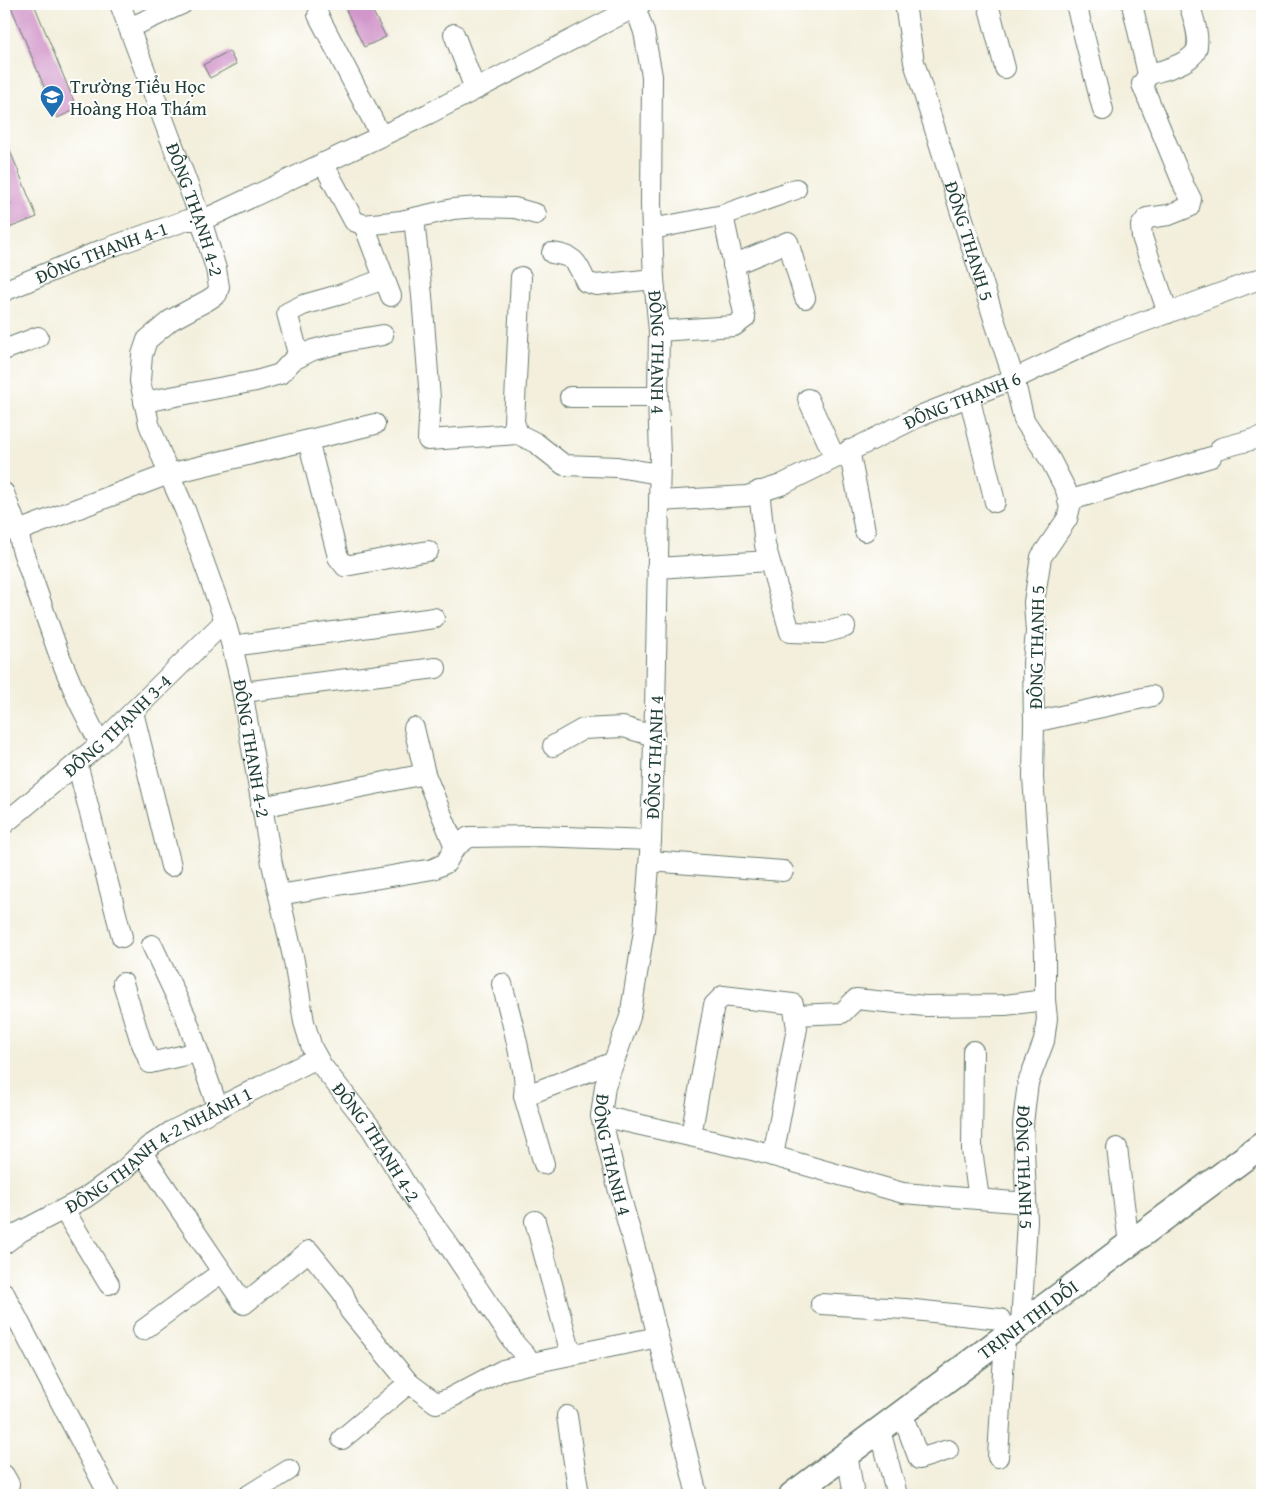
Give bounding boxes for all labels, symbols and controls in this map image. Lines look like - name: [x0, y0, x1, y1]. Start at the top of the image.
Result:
- place label: Trường Tiểu Học Hoàng Hoa Thám: [70, 72, 207, 122]
- school or university icon: Trường Tiểu Học Hoàng Hoa Thám: [39, 84, 65, 118]
- street label: ĐÔNG THẠNH 4-2: [159, 139, 231, 278]
- street label: ĐÔNG THẠNH 5: [938, 177, 1002, 304]
- street label: ĐÔNG THẠNH 4-1: [31, 214, 171, 290]
- street label: ĐÔNG THẠNH 4: [641, 289, 673, 415]
- street label: ĐÔNG THẠNH 6: [898, 364, 1025, 436]
- street label: ĐÔNG THẠNH 5: [1021, 585, 1051, 709]
- street label: ĐÔNG THẠNH 3-4: [57, 667, 177, 783]
- street label: ĐÔNG THẠNH 4-2: [226, 677, 278, 820]
- street label: ĐÔNG THẠNH 4: [638, 695, 670, 819]
- street label: ĐÔNG THẠNH 4-2: [326, 1076, 427, 1207]
- street label: ĐÔNG THẠNH 4-2 NHÁNH 1: [60, 1079, 257, 1220]
- street label: ĐÔNG THẠNH 4: [587, 1092, 639, 1219]
- street label: ĐÔNG THẠNH 5: [1009, 1104, 1041, 1230]
- street label: TRỊNH THỊ DỐI: [972, 1273, 1084, 1366]

